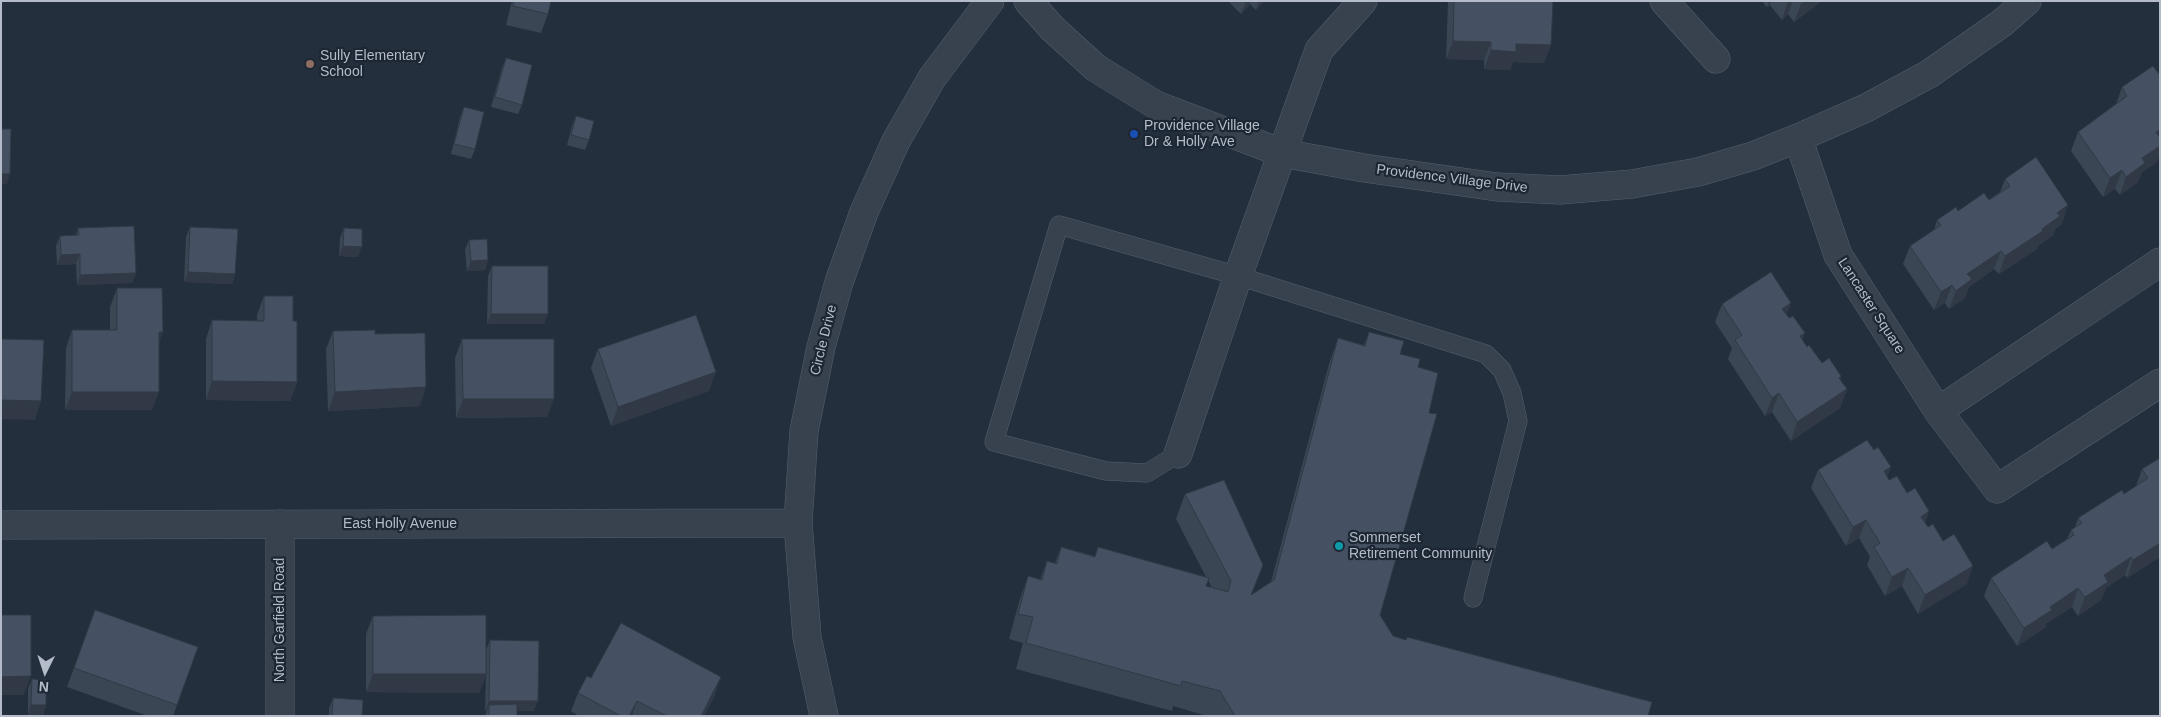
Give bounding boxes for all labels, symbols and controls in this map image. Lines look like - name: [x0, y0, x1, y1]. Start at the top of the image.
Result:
- place label: Sully Elementary School: [320, 48, 425, 80]
- marker: Sully Elementary School: [304, 58, 316, 70]
- place label: Providence Village Dr & Holly Ave: [1144, 118, 1260, 150]
- marker: Providence Village Dr & Holly Ave: [1128, 128, 1140, 140]
- street label: Providence Village Drive: [1375, 161, 1529, 197]
- street label: Lancaster Square: [1834, 255, 1908, 357]
- street label: Circle Drive: [807, 303, 841, 377]
- street label: East Holly Avenue: [343, 516, 457, 532]
- place label: Sommerset Retirement Community: [1349, 530, 1492, 562]
- marker: Sommerset Retirement Community: [1333, 540, 1345, 552]
- street label: North Garfield Road: [272, 558, 288, 682]
- north arrow: [20, 647, 70, 697]
- text: N: [38, 679, 50, 695]

